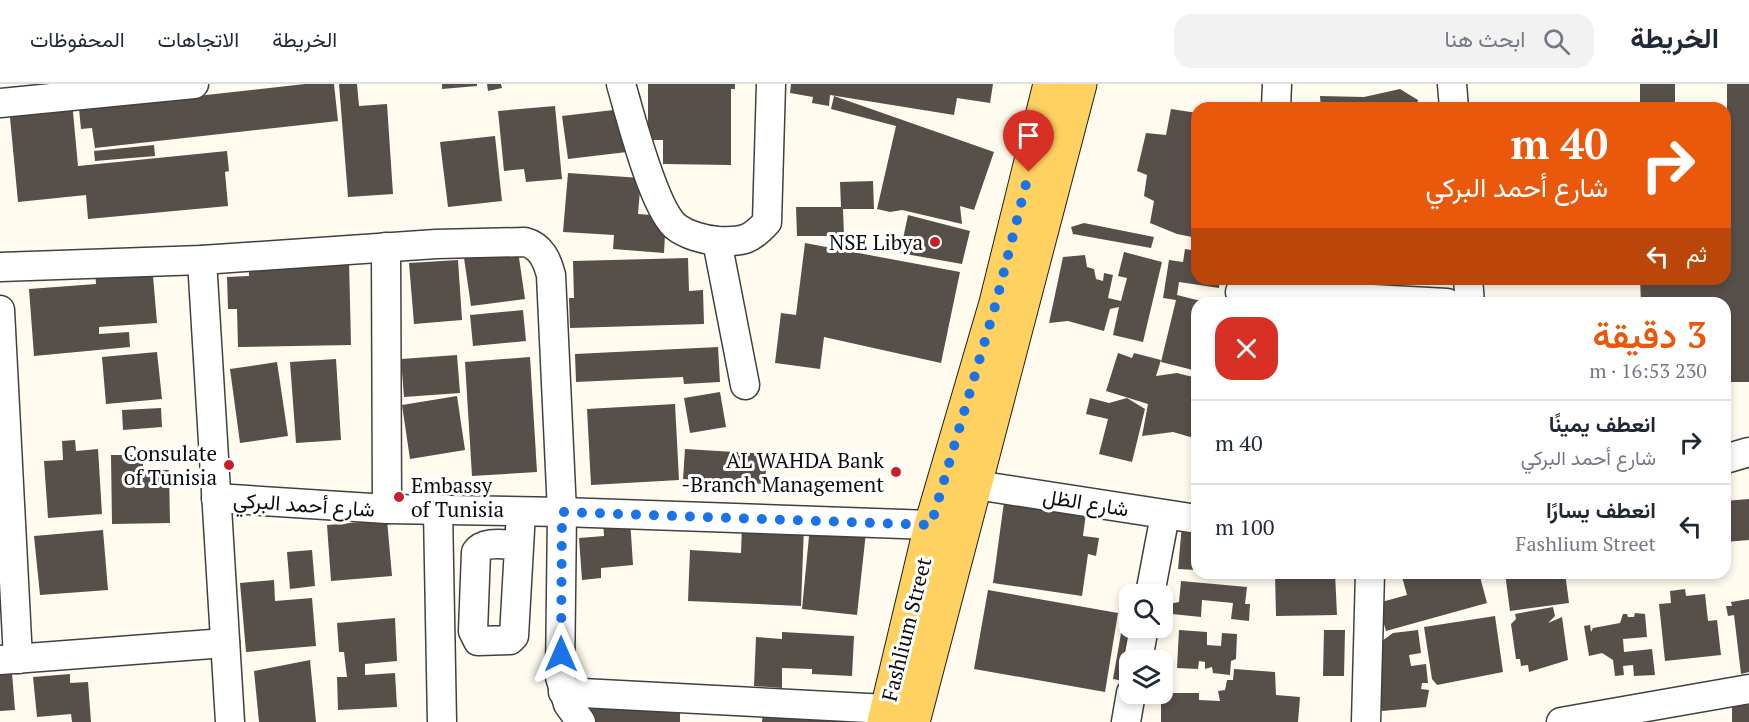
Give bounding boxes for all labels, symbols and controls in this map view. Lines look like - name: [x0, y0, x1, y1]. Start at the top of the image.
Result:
- search box: [1174, 14, 1594, 68]
- text: الخريطة: [1630, 19, 1719, 56]
- text: ابحث هنا: [1445, 24, 1525, 53]
- text: المحفوظات: [30, 25, 125, 53]
- text: الاتجاهات: [158, 25, 239, 53]
- text: الخريطة: [272, 25, 337, 53]
- icon: search: [1540, 25, 1573, 58]
- pin: [1003, 110, 1054, 172]
- text: 40 m: [1510, 115, 1608, 171]
- icon: arrive: [1012, 119, 1045, 152]
- icon: right: [1629, 126, 1707, 204]
- text: شارع أحمد البركي: [1426, 169, 1608, 205]
- place label: NSE Libya: [829, 228, 923, 256]
- marker: NSE Libya: [928, 235, 942, 249]
- text: ثم: [1686, 239, 1707, 268]
- icon: left: [1641, 240, 1674, 273]
- text: 3 دقيقة: [1592, 311, 1707, 358]
- button: close: [1215, 317, 1278, 380]
- text: 230 m · 16:53: [1589, 357, 1707, 384]
- text: انعطف يمينًا: [1549, 409, 1656, 438]
- icon: right: [1674, 426, 1707, 459]
- text: 40 m: [1215, 428, 1263, 457]
- place label: Consulate of Tunisia: [123, 439, 217, 491]
- text: شارع أحمد البركي: [1521, 444, 1656, 471]
- place label: AL WAHDA Bank -Branch Management: [681, 446, 884, 498]
- marker: Consulate of Tunisia: [222, 458, 236, 472]
- marker: AL WAHDA Bank -Branch Management: [889, 465, 903, 479]
- place label: Embassy of Tunisia: [411, 471, 505, 523]
- street label: شارع الظل: [1041, 481, 1131, 524]
- street label: شارع أحمد البركي: [232, 485, 376, 527]
- marker: Embassy of Tunisia: [392, 490, 406, 504]
- text: انعطف يسارًا: [1546, 495, 1656, 524]
- icon: left: [1674, 510, 1707, 543]
- text: 100 m: [1215, 512, 1275, 541]
- text: Fashlium Street: [1516, 530, 1656, 557]
- street label: Fashlium Street: [875, 554, 937, 704]
- map controls: [1119, 584, 1173, 704]
- button: search: [1119, 584, 1173, 638]
- position arrow: [529, 622, 593, 686]
- button: layers: [1119, 650, 1173, 704]

